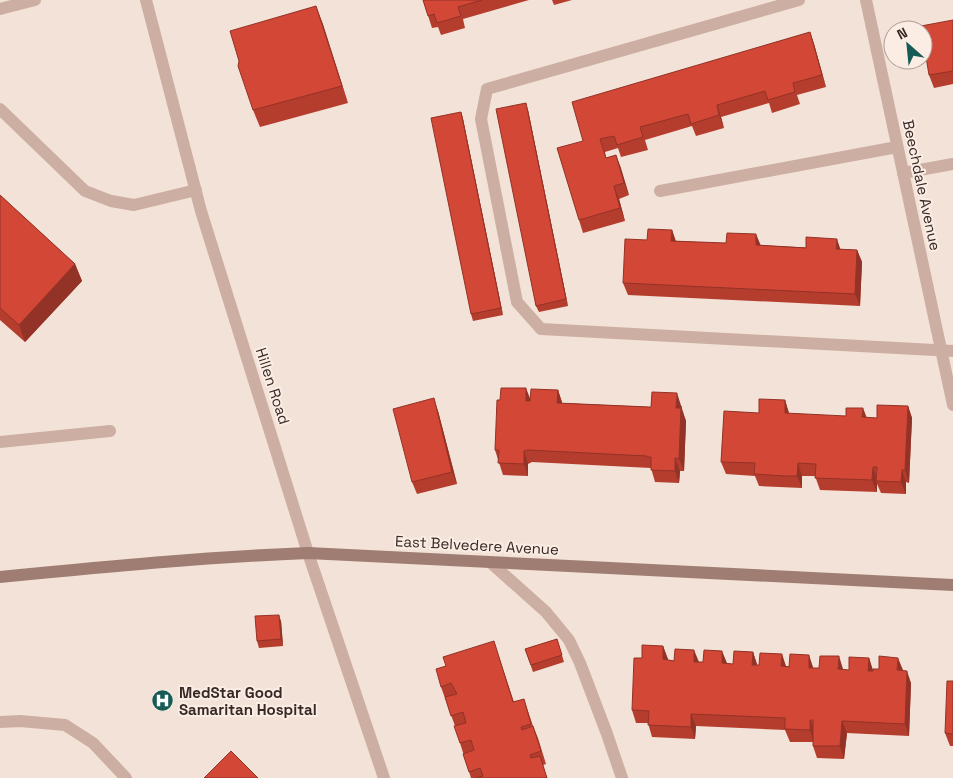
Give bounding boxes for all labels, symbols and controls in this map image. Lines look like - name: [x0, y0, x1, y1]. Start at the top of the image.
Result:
- north arrow: [883, 20, 933, 70]
- text: N: [894, 23, 910, 44]
- street label: Beechdale Avenue: [899, 118, 945, 252]
- street label: Hillen Road: [252, 345, 294, 427]
- street label: East Belvedere Avenue: [395, 531, 560, 559]
- place label: MedStar Good Samaritan Hospital: [179, 683, 317, 719]
- hospital icon: MedStar Good Samaritan Hospital: [151, 689, 175, 713]

